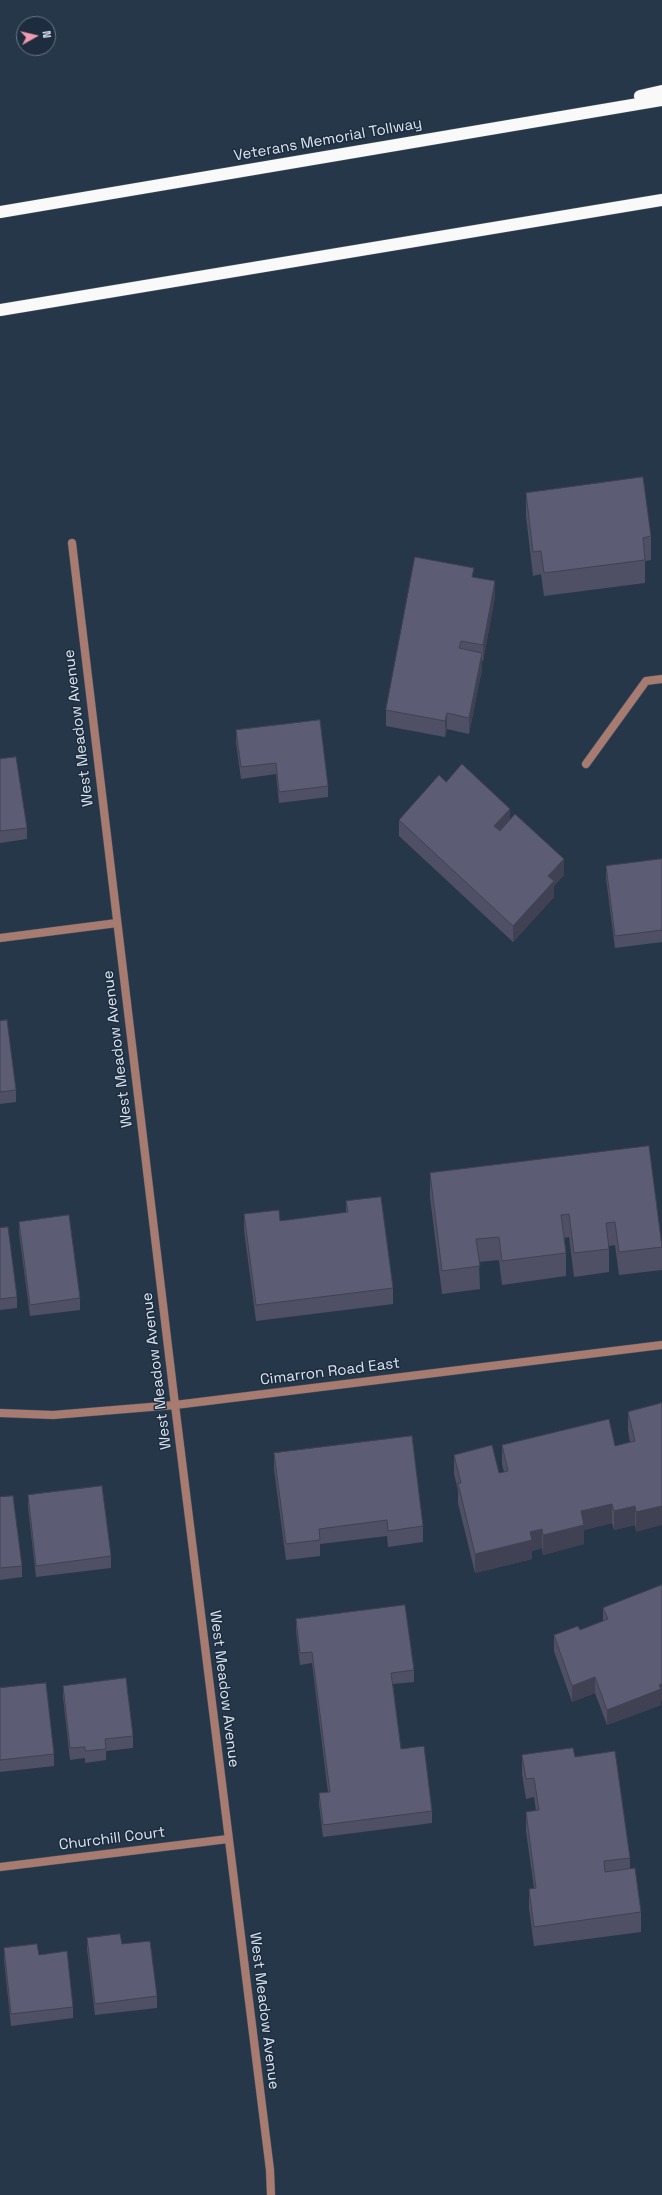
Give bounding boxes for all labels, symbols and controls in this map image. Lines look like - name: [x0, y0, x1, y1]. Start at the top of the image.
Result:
- north arrow: [16, 16, 56, 56]
- text: N: [39, 30, 54, 39]
- street label: Veterans Memorial Tollway: [233, 115, 423, 165]
- street label: West Meadow Avenue: [60, 648, 98, 808]
- street label: West Meadow Avenue: [99, 969, 137, 1129]
- street label: West Meadow Avenue: [138, 1291, 176, 1451]
- street label: Cimarron Road East: [259, 1355, 401, 1389]
- street label: West Meadow Avenue: [205, 1609, 243, 1769]
- street label: Churchill Court: [58, 1824, 166, 1854]
- street label: West Meadow Avenue: [245, 1931, 283, 2091]

